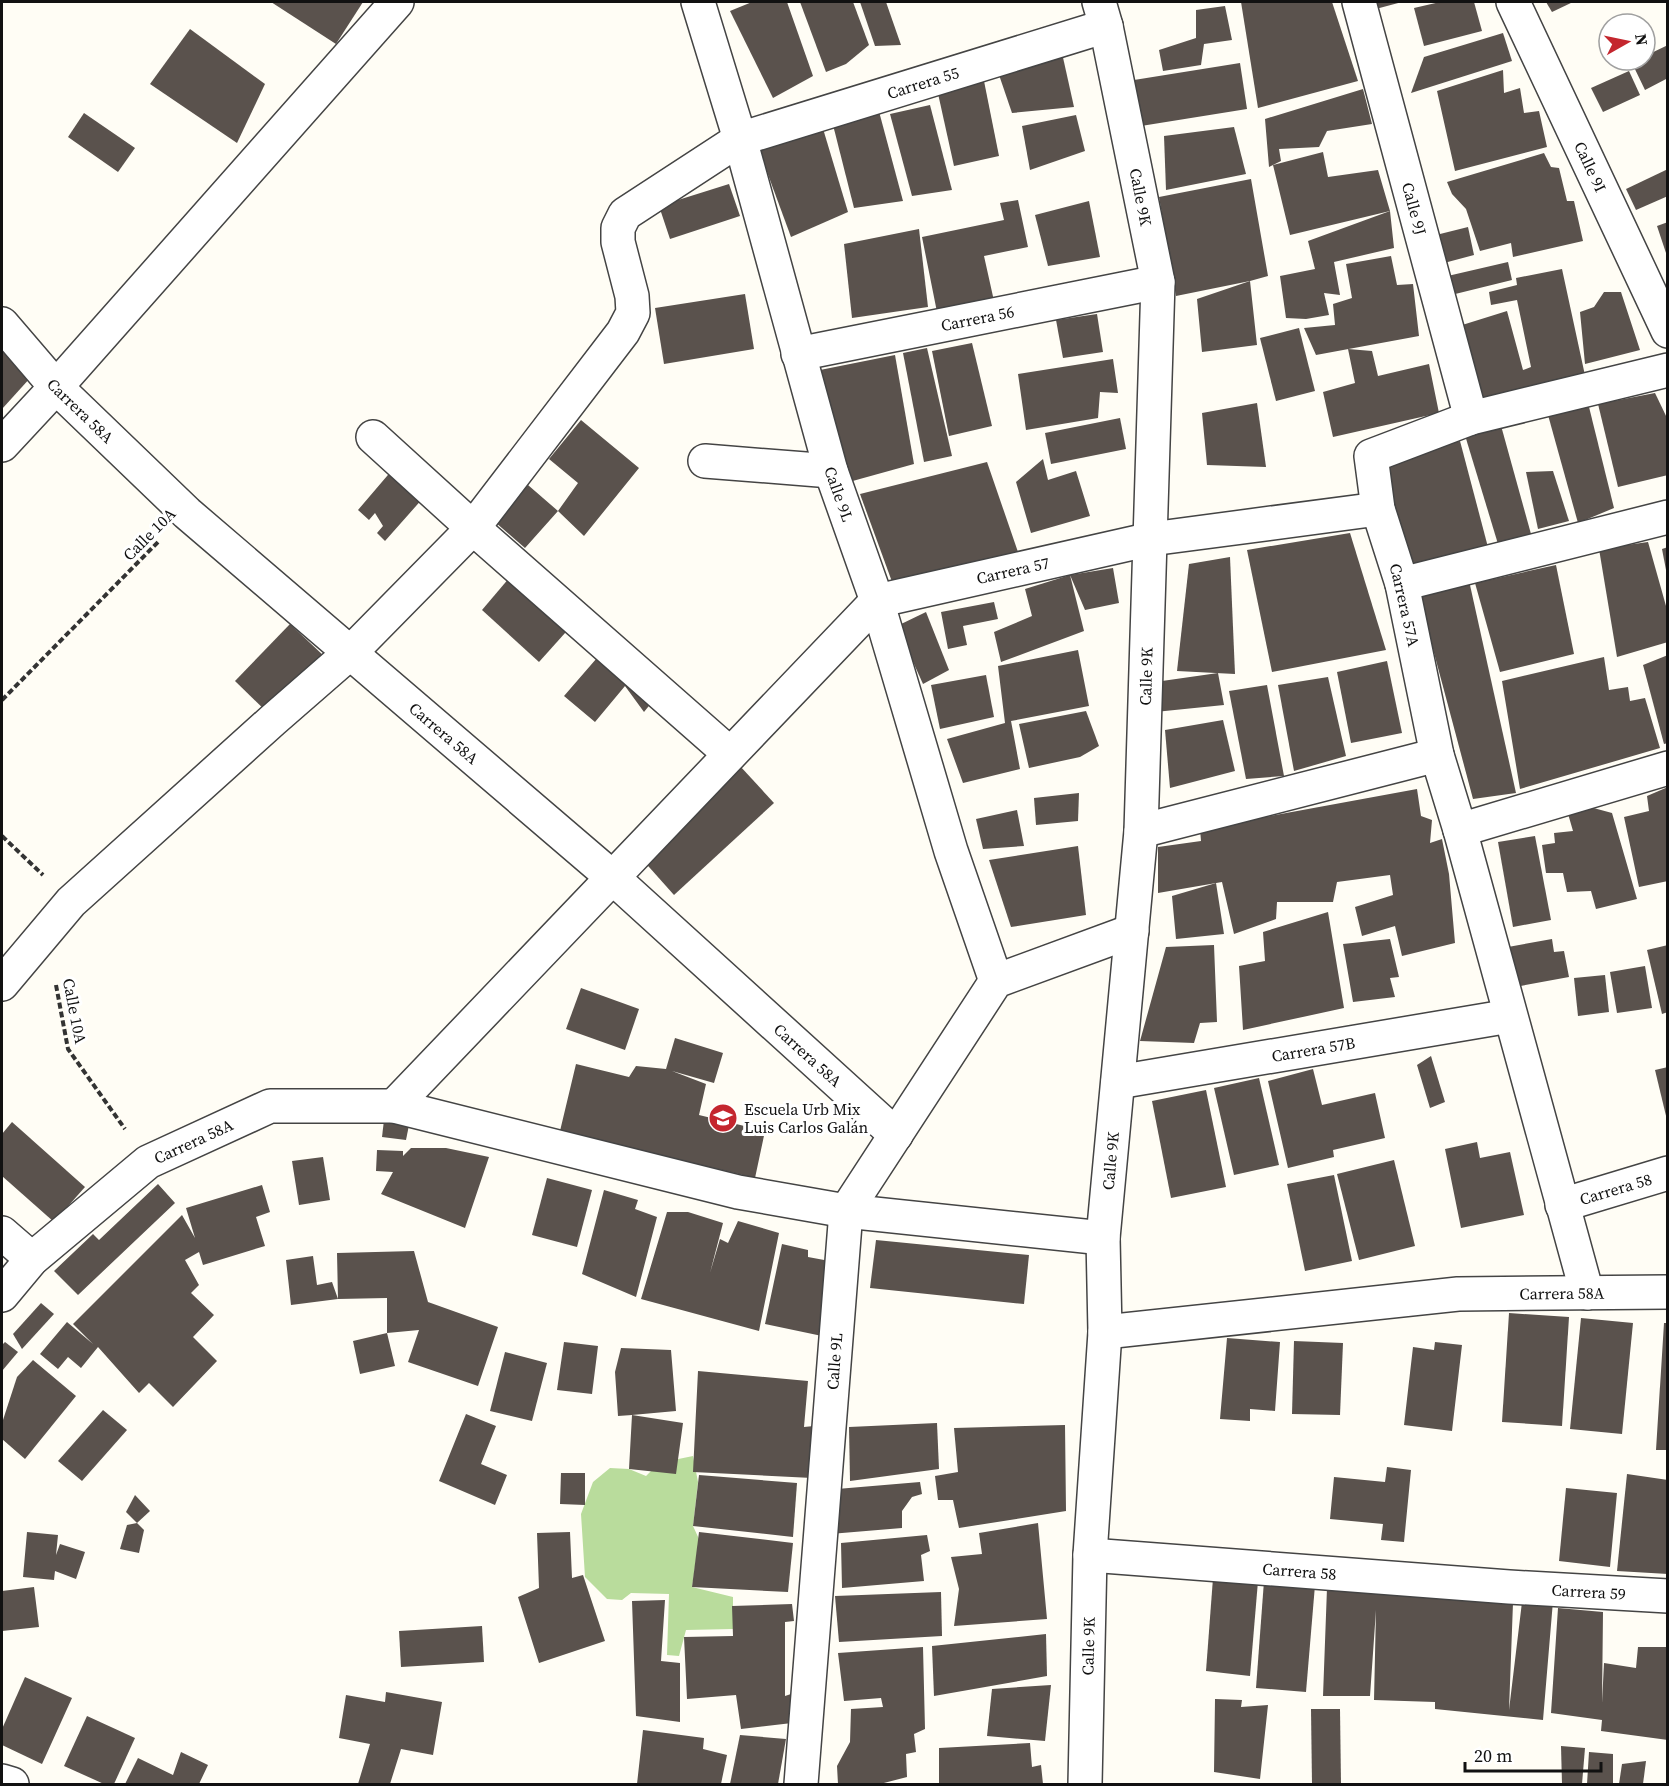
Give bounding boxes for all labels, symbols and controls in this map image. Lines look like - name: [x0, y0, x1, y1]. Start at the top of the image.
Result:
- north arrow: [1597, 12, 1657, 72]
- text: N: [1630, 32, 1654, 47]
- street label: Carrera 55: [884, 61, 962, 104]
- street label: Calle 9I: [1569, 138, 1612, 196]
- street label: Calle 9K: [1125, 166, 1157, 228]
- street label: Calle 9J: [1397, 180, 1432, 237]
- street label: Carrera 56: [939, 300, 1016, 336]
- street label: Carrera 58A: [42, 373, 119, 448]
- street label: Calle 9L: [819, 463, 859, 525]
- street label: Calle 10A: [118, 503, 180, 565]
- street label: Carrera 57: [974, 551, 1051, 589]
- street label: Carrera 57A: [1385, 561, 1425, 649]
- street label: Calle 9K: [1134, 647, 1158, 706]
- street label: Carrera 58A: [405, 697, 484, 769]
- street label: Calle 10A: [58, 976, 92, 1046]
- street label: Carrera 58A: [769, 1018, 847, 1092]
- street label: Carrera 57B: [1270, 1031, 1357, 1067]
- place label: Escuela Urb Mix Luis Carlos Galán: [744, 1098, 869, 1138]
- school or university icon: Escuela Urb Mix Luis Carlos Galán: [707, 1102, 739, 1134]
- street label: Carrera 58A: [150, 1113, 237, 1169]
- street label: Calle 9K: [1097, 1130, 1124, 1191]
- street label: Carrera 58: [1577, 1168, 1654, 1210]
- street label: Carrera 58A: [1519, 1282, 1605, 1304]
- street label: Calle 9L: [821, 1332, 847, 1391]
- street label: Carrera 58: [1262, 1557, 1337, 1585]
- street label: Carrera 59: [1551, 1578, 1626, 1605]
- street label: Calle 9K: [1076, 1616, 1100, 1675]
- scale bar: [1465, 1735, 1602, 1773]
- text: 20 m: [1474, 1743, 1512, 1768]

